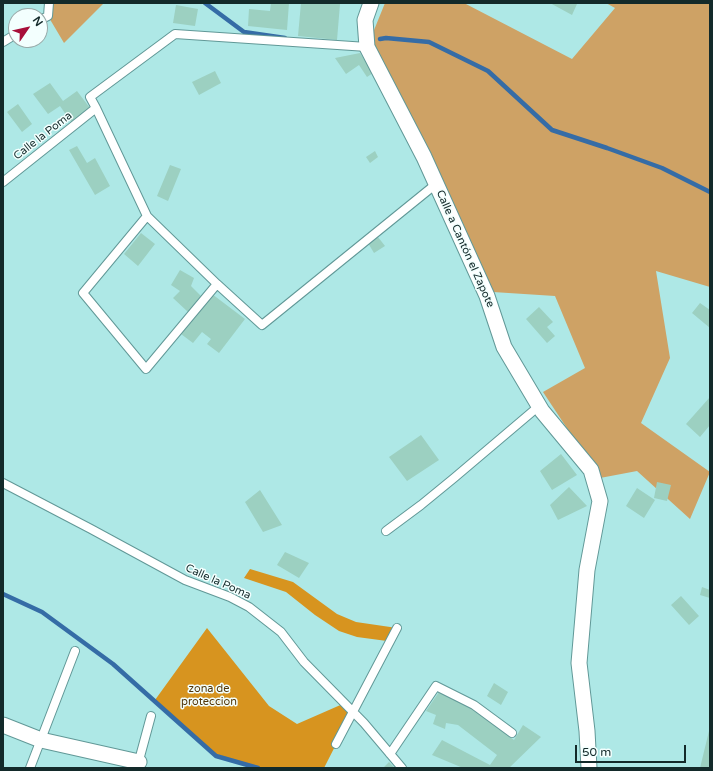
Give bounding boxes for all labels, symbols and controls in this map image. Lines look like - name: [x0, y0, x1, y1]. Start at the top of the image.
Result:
- north arrow: [8, 8, 48, 48]
- text: N: [30, 14, 45, 29]
- street label: Calle la Poma: [11, 109, 75, 163]
- street label: Calle a Cantón el Zapote: [433, 188, 497, 310]
- street label: Calle la Poma: [183, 562, 253, 602]
- park label: zona de proteccion: [181, 682, 237, 708]
- scale bar: [577, 737, 688, 763]
- text: 50 m: [582, 745, 611, 759]

